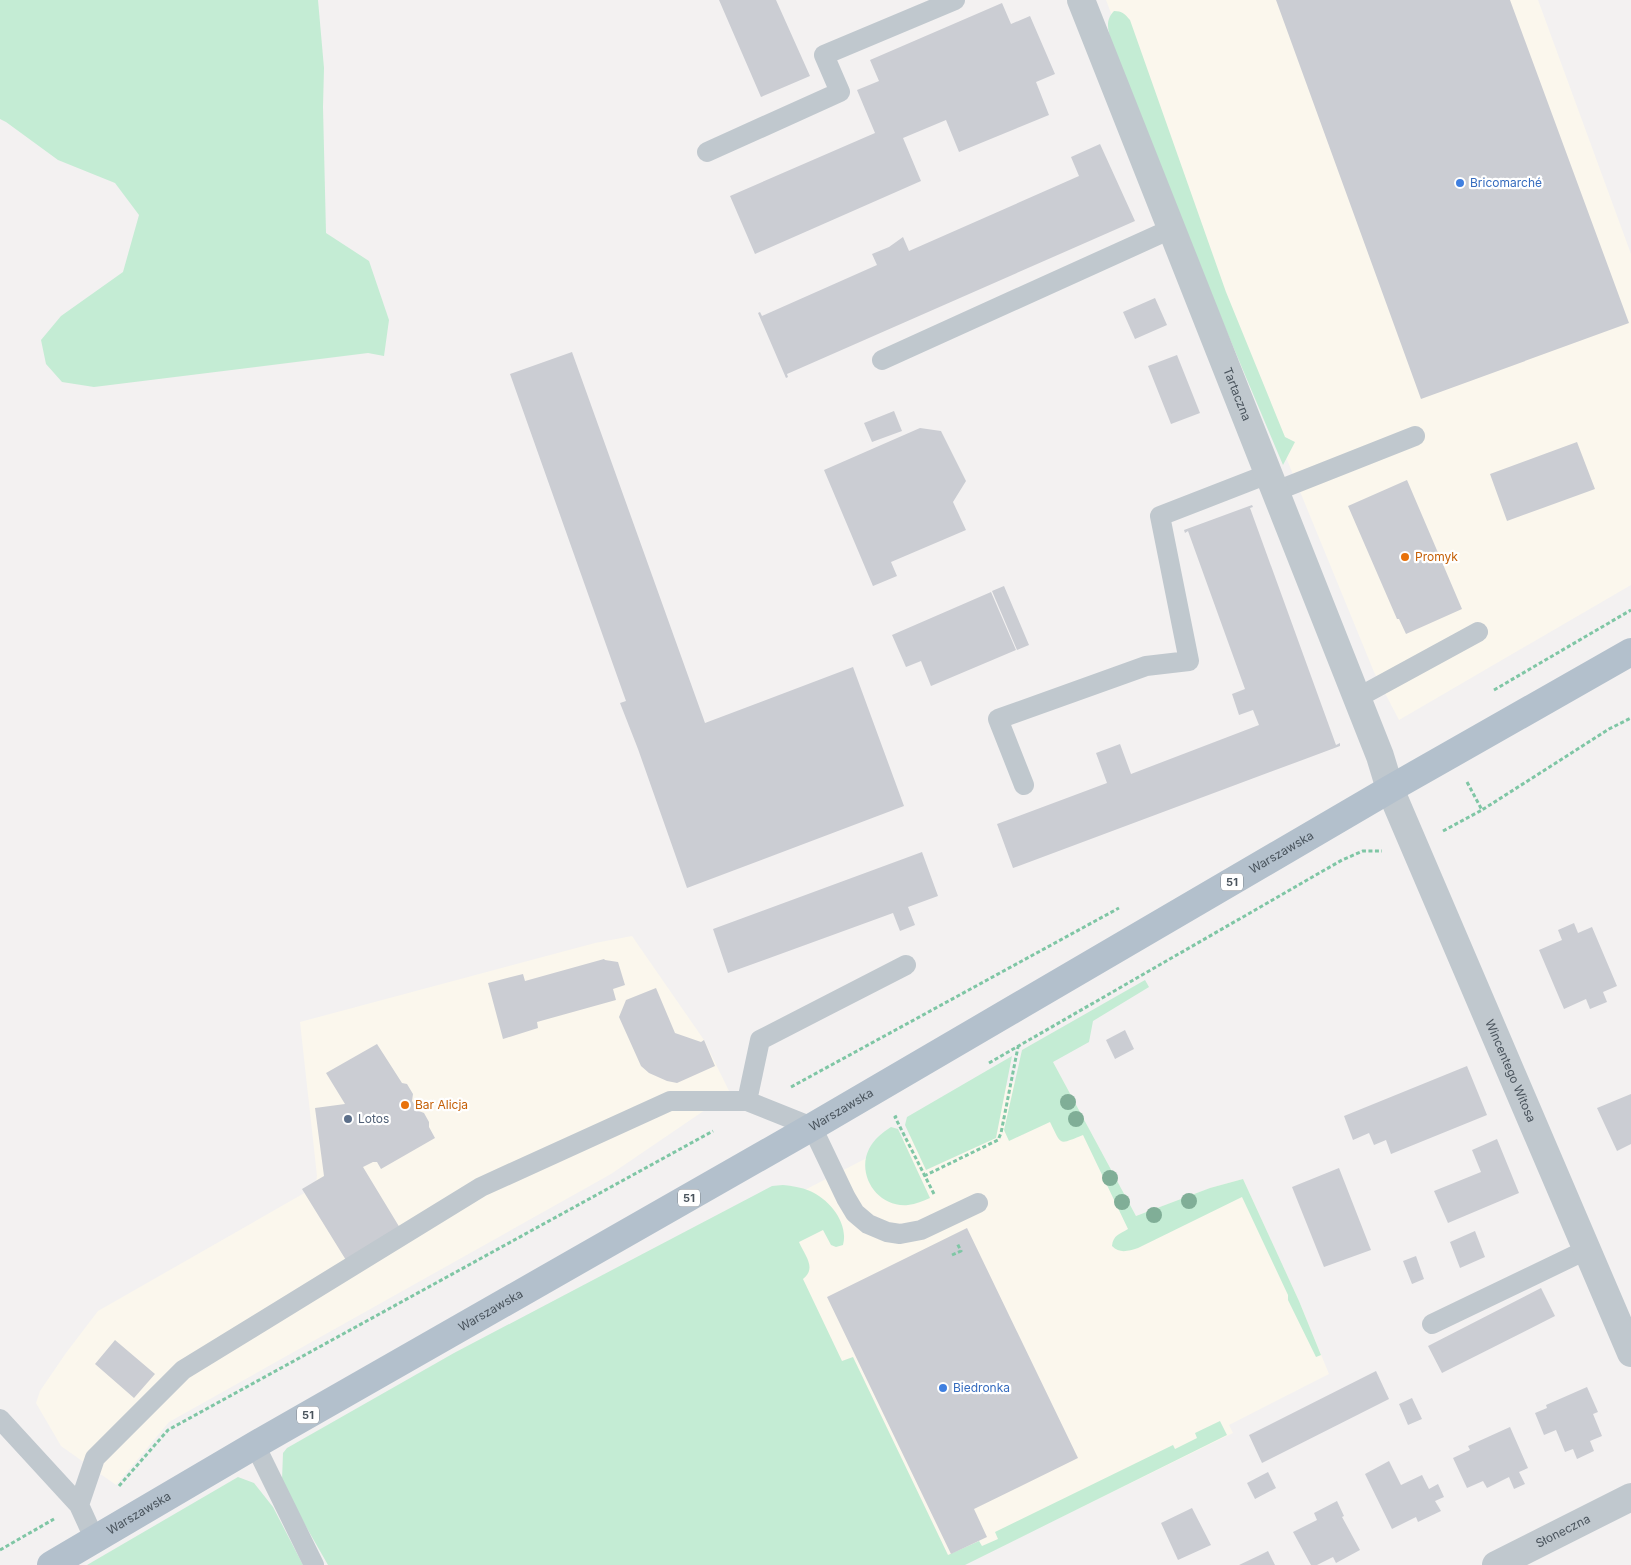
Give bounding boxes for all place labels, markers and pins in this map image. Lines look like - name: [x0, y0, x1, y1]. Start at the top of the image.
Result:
- place label: Bricomarché: [1470, 175, 1542, 190]
- marker: Bricomarché: [1454, 177, 1466, 189]
- place label: Promyk: [1415, 549, 1458, 564]
- marker: Promyk: [1399, 551, 1411, 563]
- place label: Bar Alicja: [415, 1097, 468, 1112]
- marker: Bar Alicja: [399, 1099, 411, 1111]
- place label: Lotos: [358, 1111, 389, 1126]
- marker: Lotos: [342, 1113, 354, 1125]
- place label: Biedronka: [953, 1380, 1010, 1395]
- marker: Biedronka: [937, 1382, 949, 1394]

